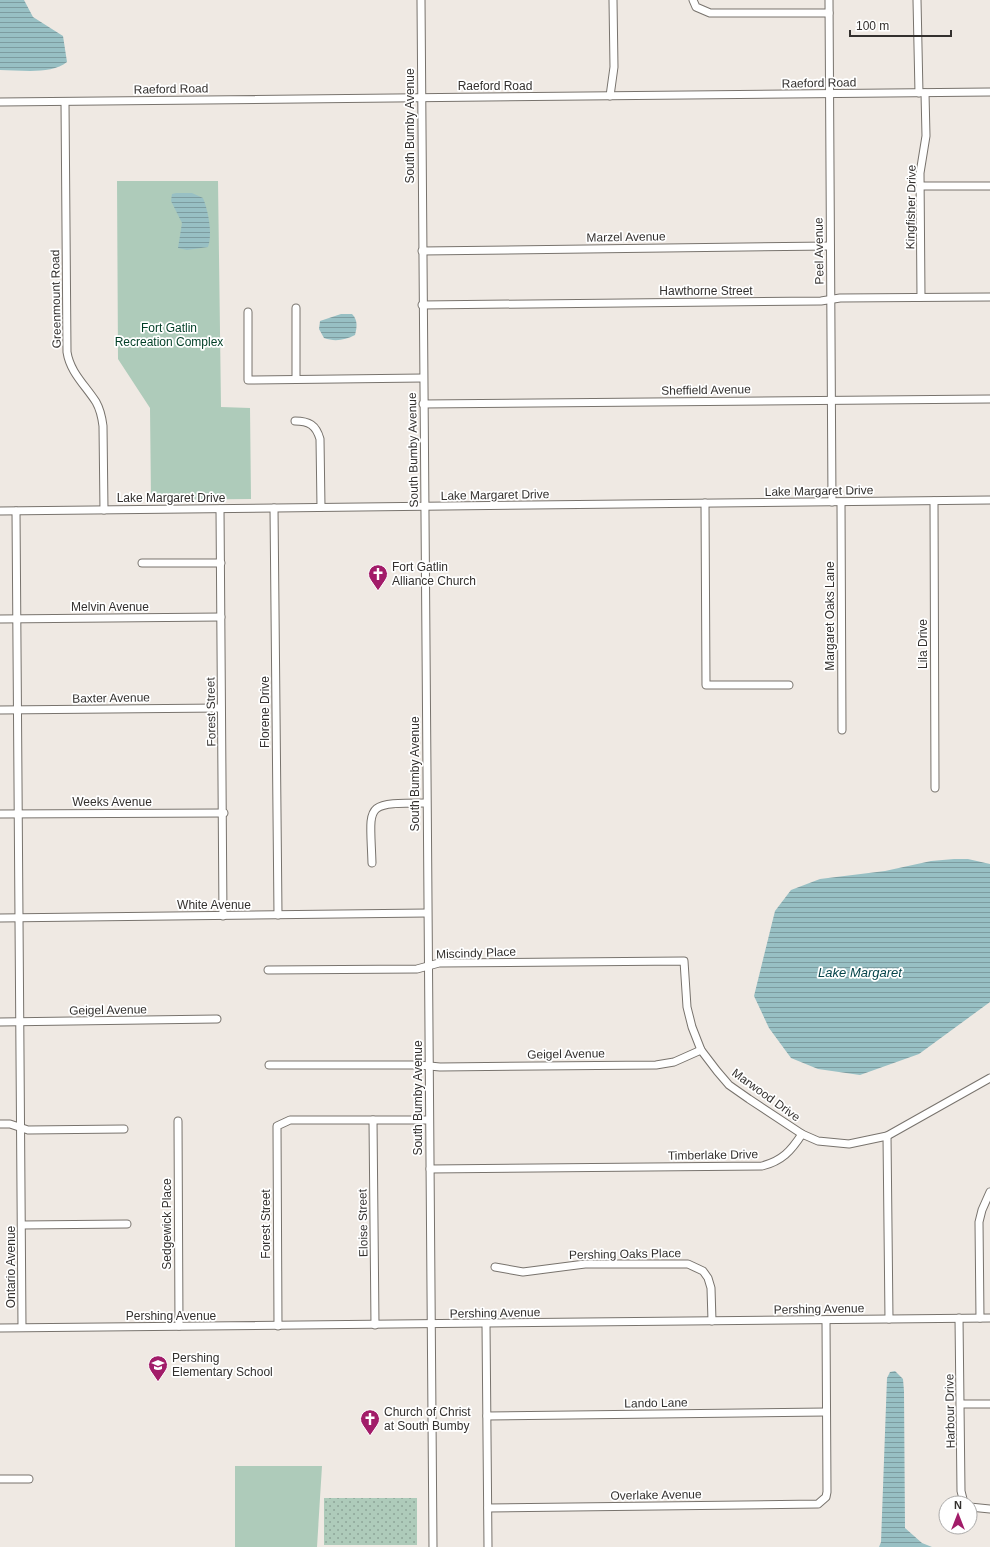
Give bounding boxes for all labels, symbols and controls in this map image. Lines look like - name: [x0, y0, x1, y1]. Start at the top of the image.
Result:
- scale bar: [850, 12, 951, 38]
- text: 100 m: [856, 19, 889, 33]
- street label: South Bumby Avenue: [403, 68, 417, 184]
- street label: Raeford Road: [782, 75, 856, 91]
- street label: Raeford Road: [458, 79, 532, 93]
- street label: Raeford Road: [134, 81, 208, 97]
- street label: Kingfisher Drive: [903, 164, 919, 249]
- street label: Peel Avenue: [811, 217, 827, 285]
- street label: Marzel Avenue: [586, 229, 666, 245]
- street label: Greenmount Road: [48, 250, 64, 348]
- street label: Hawthorne Street: [659, 284, 753, 298]
- park label: Fort Gatlin Recreation Complex: [115, 321, 223, 349]
- street label: Sheffield Avenue: [661, 382, 751, 398]
- street label: South Bumby Avenue: [405, 392, 421, 508]
- street label: Lake Margaret Drive: [765, 483, 874, 499]
- street label: Lake Margaret Drive: [441, 487, 550, 503]
- street label: Lake Margaret Drive: [117, 491, 226, 505]
- place label: Fort Gatlin Alliance Church: [392, 560, 476, 588]
- street label: Margaret Oaks Lane: [823, 561, 837, 671]
- church icon: Fort Gatlin Alliance Church: [367, 563, 389, 591]
- street label: Melvin Avenue: [71, 600, 149, 614]
- street label: Lila Drive: [916, 619, 930, 669]
- street label: Florene Drive: [258, 676, 272, 748]
- street label: Forest Street: [203, 677, 219, 747]
- street label: Baxter Avenue: [72, 690, 150, 706]
- street label: South Bumby Avenue: [408, 716, 422, 832]
- street label: Weeks Avenue: [72, 795, 152, 809]
- street label: White Avenue: [177, 898, 251, 912]
- street label: Miscindy Place: [436, 945, 517, 961]
- water label: Lake Margaret: [818, 965, 903, 980]
- street label: Geigel Avenue: [69, 1002, 147, 1018]
- street label: South Bumby Avenue: [411, 1040, 425, 1156]
- street label: Geigel Avenue: [527, 1046, 605, 1062]
- street label: Marwood Drive: [729, 1066, 803, 1125]
- street label: Timberlake Drive: [668, 1147, 759, 1163]
- street label: Sedgewick Place: [160, 1178, 174, 1270]
- street label: Eloise Street: [355, 1188, 371, 1257]
- street label: Forest Street: [259, 1189, 273, 1259]
- street label: Ontario Avenue: [4, 1225, 18, 1308]
- street label: Pershing Oaks Place: [569, 1246, 681, 1262]
- street label: Pershing Avenue: [774, 1301, 865, 1317]
- street label: Pershing Avenue: [450, 1305, 541, 1321]
- street label: Pershing Avenue: [126, 1309, 217, 1323]
- place label: Pershing Elementary School: [172, 1351, 273, 1379]
- school or university icon: Pershing Elementary School: [147, 1354, 169, 1382]
- street label: Harbour Drive: [942, 1373, 958, 1448]
- street label: Lando Lane: [624, 1395, 688, 1411]
- place label: Church of Christ at South Bumby: [384, 1405, 471, 1433]
- church icon: Church of Christ at South Bumby: [359, 1408, 381, 1436]
- street label: Overlake Avenue: [610, 1487, 702, 1503]
- north arrow: [938, 1495, 978, 1535]
- text: N: [954, 1499, 962, 1511]

